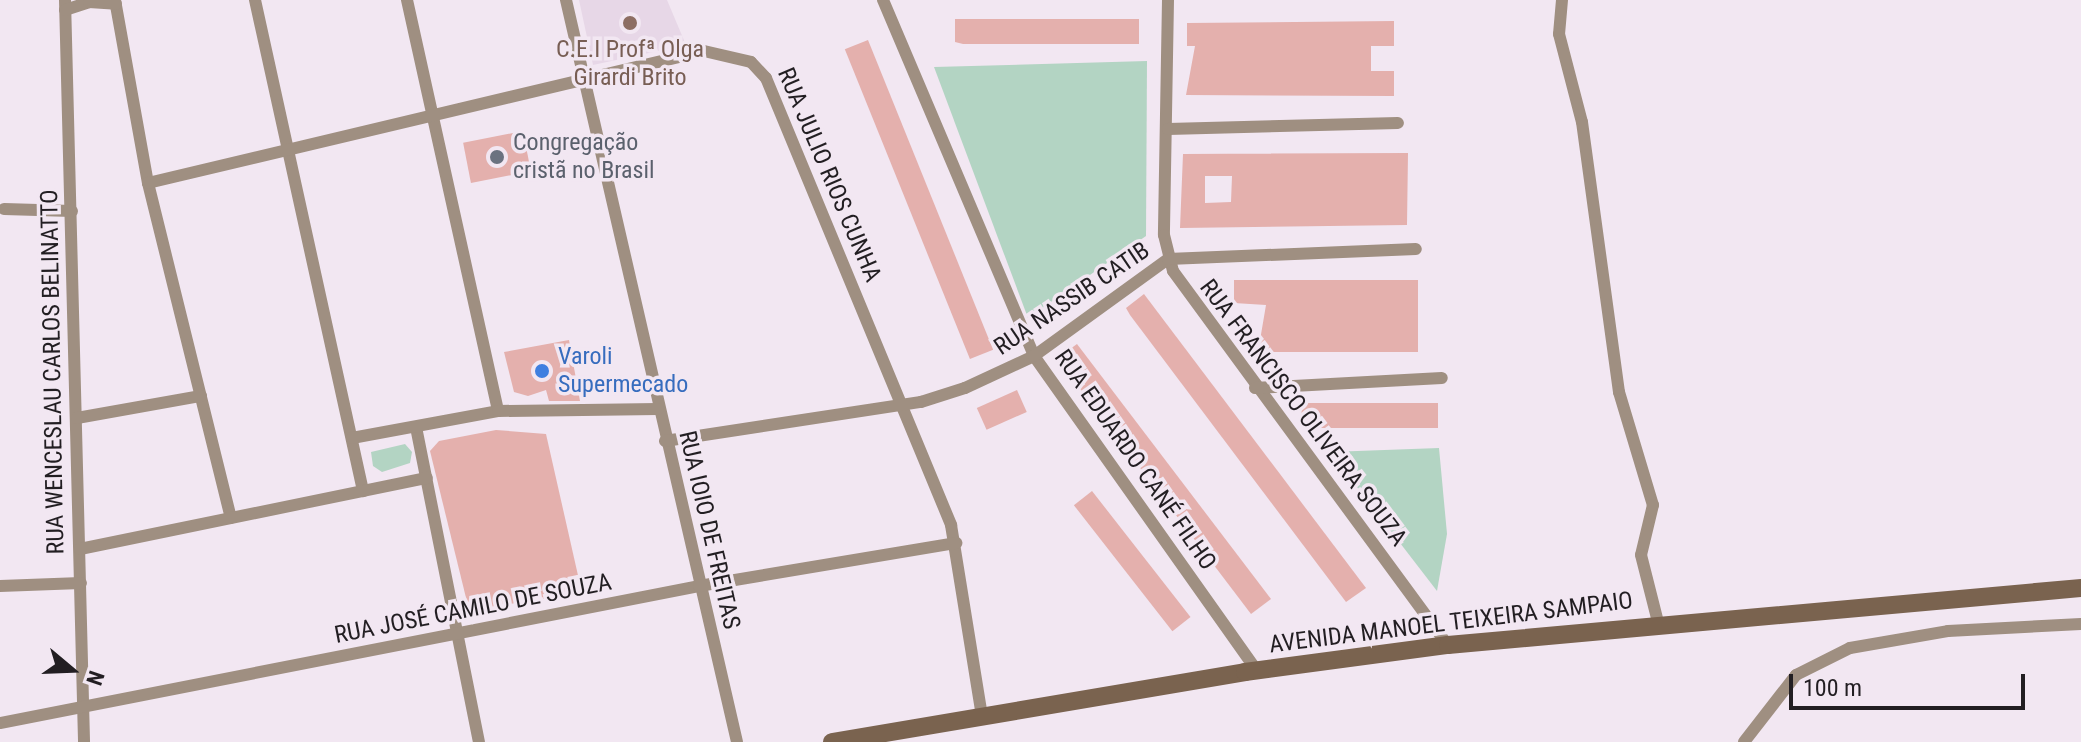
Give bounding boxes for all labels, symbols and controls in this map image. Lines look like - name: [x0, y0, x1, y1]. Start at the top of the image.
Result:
- marker: C.E.I Profª Olga Girardi Brito: [621, 14, 639, 32]
- place label: C.E.I Profª Olga Girardi Brito: [556, 36, 704, 92]
- street label: RUA JULIO RIOS CUNHA: [771, 64, 887, 286]
- place label: Congregação cristã no Brasil: [513, 129, 655, 185]
- marker: Congregação cristã no Brasil: [488, 148, 506, 166]
- street label: RUA WENCESLAU CARLOS BELINATTO: [35, 189, 71, 555]
- street label: RUA NASSIB CATIB: [989, 236, 1155, 362]
- street label: RUA FRANCISCO OLIVEIRA SOUZA: [1193, 274, 1413, 552]
- place label: Varoli Supermecado: [558, 343, 688, 399]
- street label: RUA EDUARDO CANÉ FILHO: [1048, 344, 1222, 576]
- marker: Varoli Supermecado: [533, 362, 551, 380]
- street label: RUA IOIO DE FREITAS: [672, 428, 746, 632]
- street label: RUA JOSÉ CAMILO DE SOUZA: [332, 568, 614, 650]
- street label: AVENIDA MANOEL TEIXEIRA SAMPAIO: [1267, 586, 1635, 660]
- north arrow: [32, 630, 112, 710]
- scale bar: [1793, 658, 2029, 708]
- text: N: [81, 668, 109, 688]
- text: 100 m: [1803, 674, 1862, 702]

